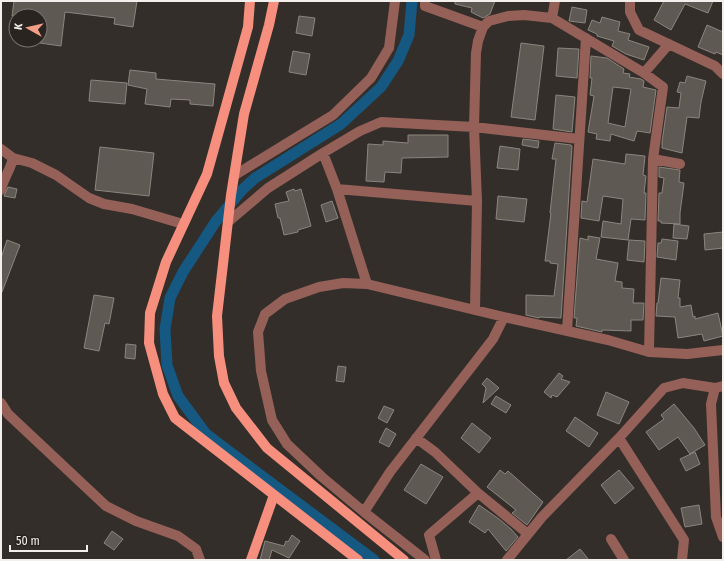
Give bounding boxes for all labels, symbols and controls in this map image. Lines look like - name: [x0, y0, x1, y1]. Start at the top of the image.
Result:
- north arrow: [8, 8, 48, 48]
- text: K: [12, 22, 26, 31]
- scale bar: [10, 527, 87, 553]
- text: 50 m: [16, 534, 40, 548]

